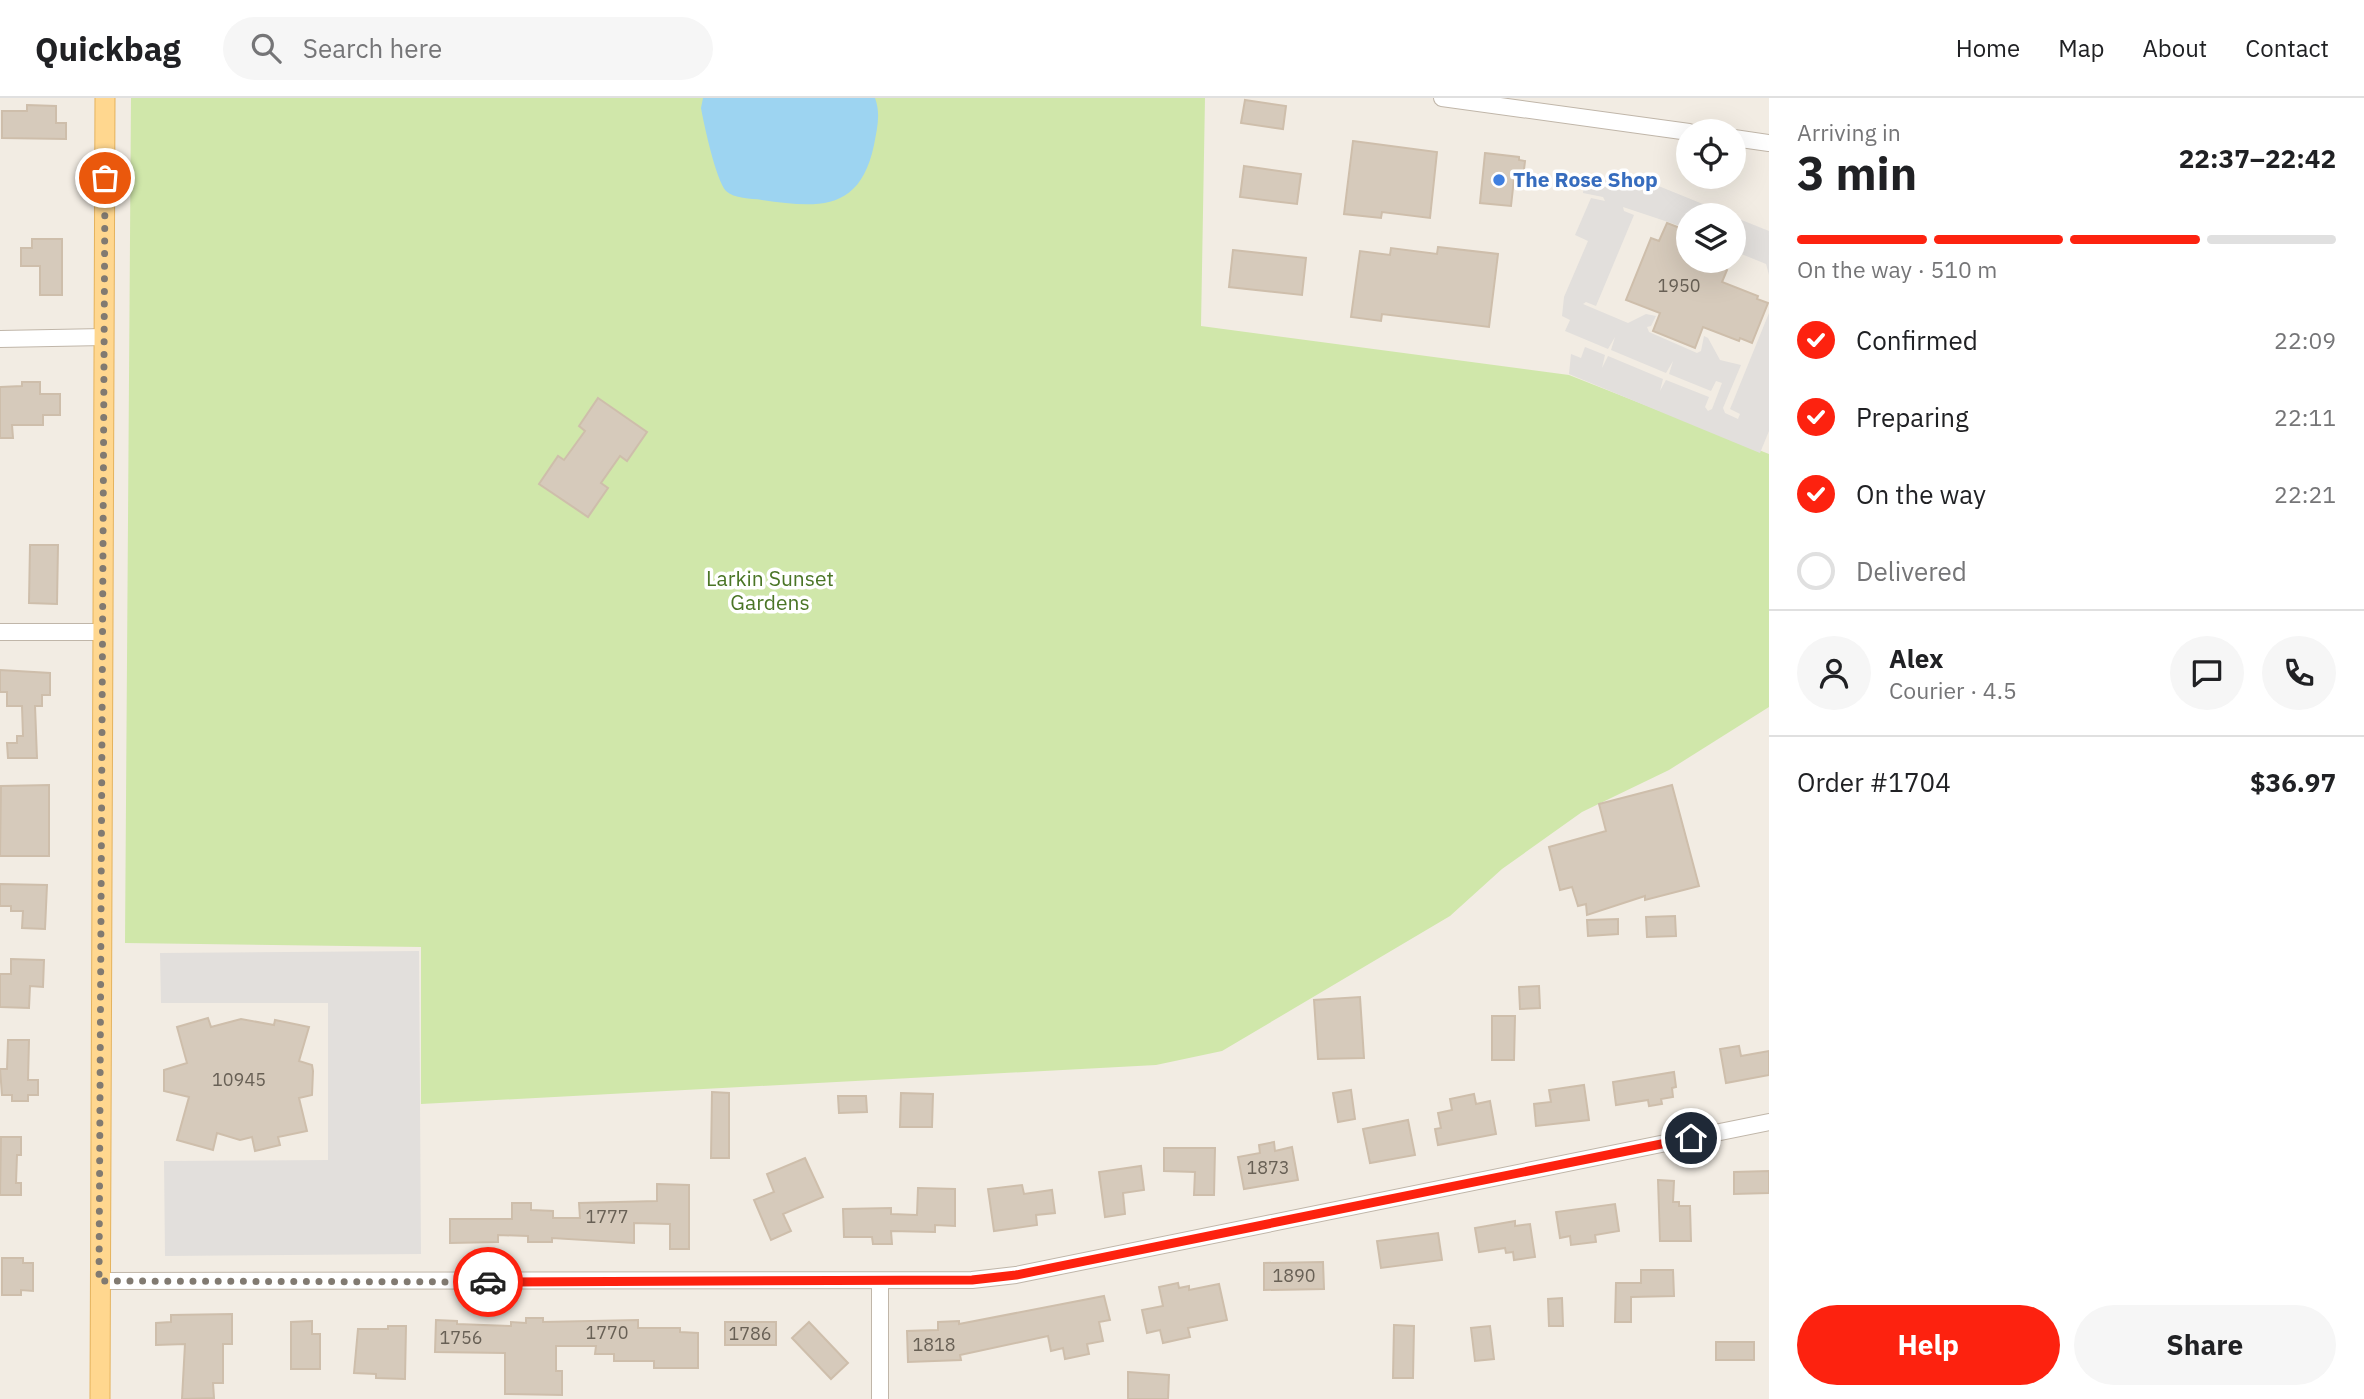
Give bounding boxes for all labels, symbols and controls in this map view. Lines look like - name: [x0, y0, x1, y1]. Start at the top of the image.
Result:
- search box: [223, 17, 713, 80]
- text: Quickbag: [35, 27, 181, 70]
- icon: search: [247, 29, 285, 67]
- text: Search here: [303, 31, 442, 65]
- text: Home: [1956, 32, 2020, 64]
- text: Map: [2058, 32, 2104, 64]
- text: About: [2142, 32, 2207, 64]
- text: Contact: [2245, 32, 2329, 64]
- text: Arriving in: [1797, 117, 1901, 147]
- map controls: [1676, 119, 1746, 273]
- button: locate: [1676, 119, 1746, 189]
- text: 22:37–22:42: [2179, 141, 2336, 175]
- text: 3 min: [1797, 143, 1917, 203]
- pin: [75, 148, 135, 208]
- icon: bag: [86, 159, 124, 197]
- place label: The Rose Shop: [1513, 165, 1658, 193]
- marker: The Rose Shop: [1491, 172, 1507, 188]
- button: layers: [1676, 203, 1746, 273]
- text: On the way · 510 m: [1797, 254, 1997, 284]
- house number: 1950: [1657, 274, 1701, 297]
- icon: check: [1797, 321, 1835, 359]
- text: Confirmed: [1856, 323, 1978, 357]
- text: 22:09: [2274, 325, 2336, 355]
- icon: check: [1797, 398, 1835, 436]
- text: Preparing: [1856, 400, 1969, 434]
- text: 22:11: [2274, 402, 2336, 432]
- icon: check: [1797, 475, 1835, 513]
- text: On the way: [1856, 477, 1986, 511]
- text: 22:21: [2274, 479, 2336, 509]
- text: Delivered: [1856, 554, 1967, 588]
- park label: Larkin Sunset Gardens: [706, 564, 834, 616]
- button: person: [1797, 636, 1871, 710]
- button: chat: [2170, 636, 2244, 710]
- button: phone: [2262, 636, 2336, 710]
- text: Alex: [1889, 641, 1943, 675]
- text: Courier · 4.5: [1889, 675, 2017, 705]
- text: Order #1704: [1797, 765, 1951, 799]
- text: $36.97: [2250, 765, 2336, 799]
- house number: 10945: [212, 1068, 266, 1091]
- pin: [1661, 1108, 1721, 1168]
- icon: home: [1672, 1119, 1710, 1157]
- house number: 1873: [1246, 1156, 1290, 1179]
- house number: 1777: [585, 1205, 629, 1228]
- courier: [453, 1247, 523, 1317]
- icon: car: [469, 1263, 507, 1301]
- house number: 1890: [1272, 1264, 1316, 1287]
- button: Help: [1797, 1305, 2060, 1385]
- button: Share: [2074, 1305, 2336, 1385]
- house number: 1770: [585, 1321, 629, 1344]
- house number: 1786: [728, 1322, 772, 1345]
- house number: 1756: [439, 1326, 483, 1349]
- house number: 1818: [912, 1333, 956, 1356]

